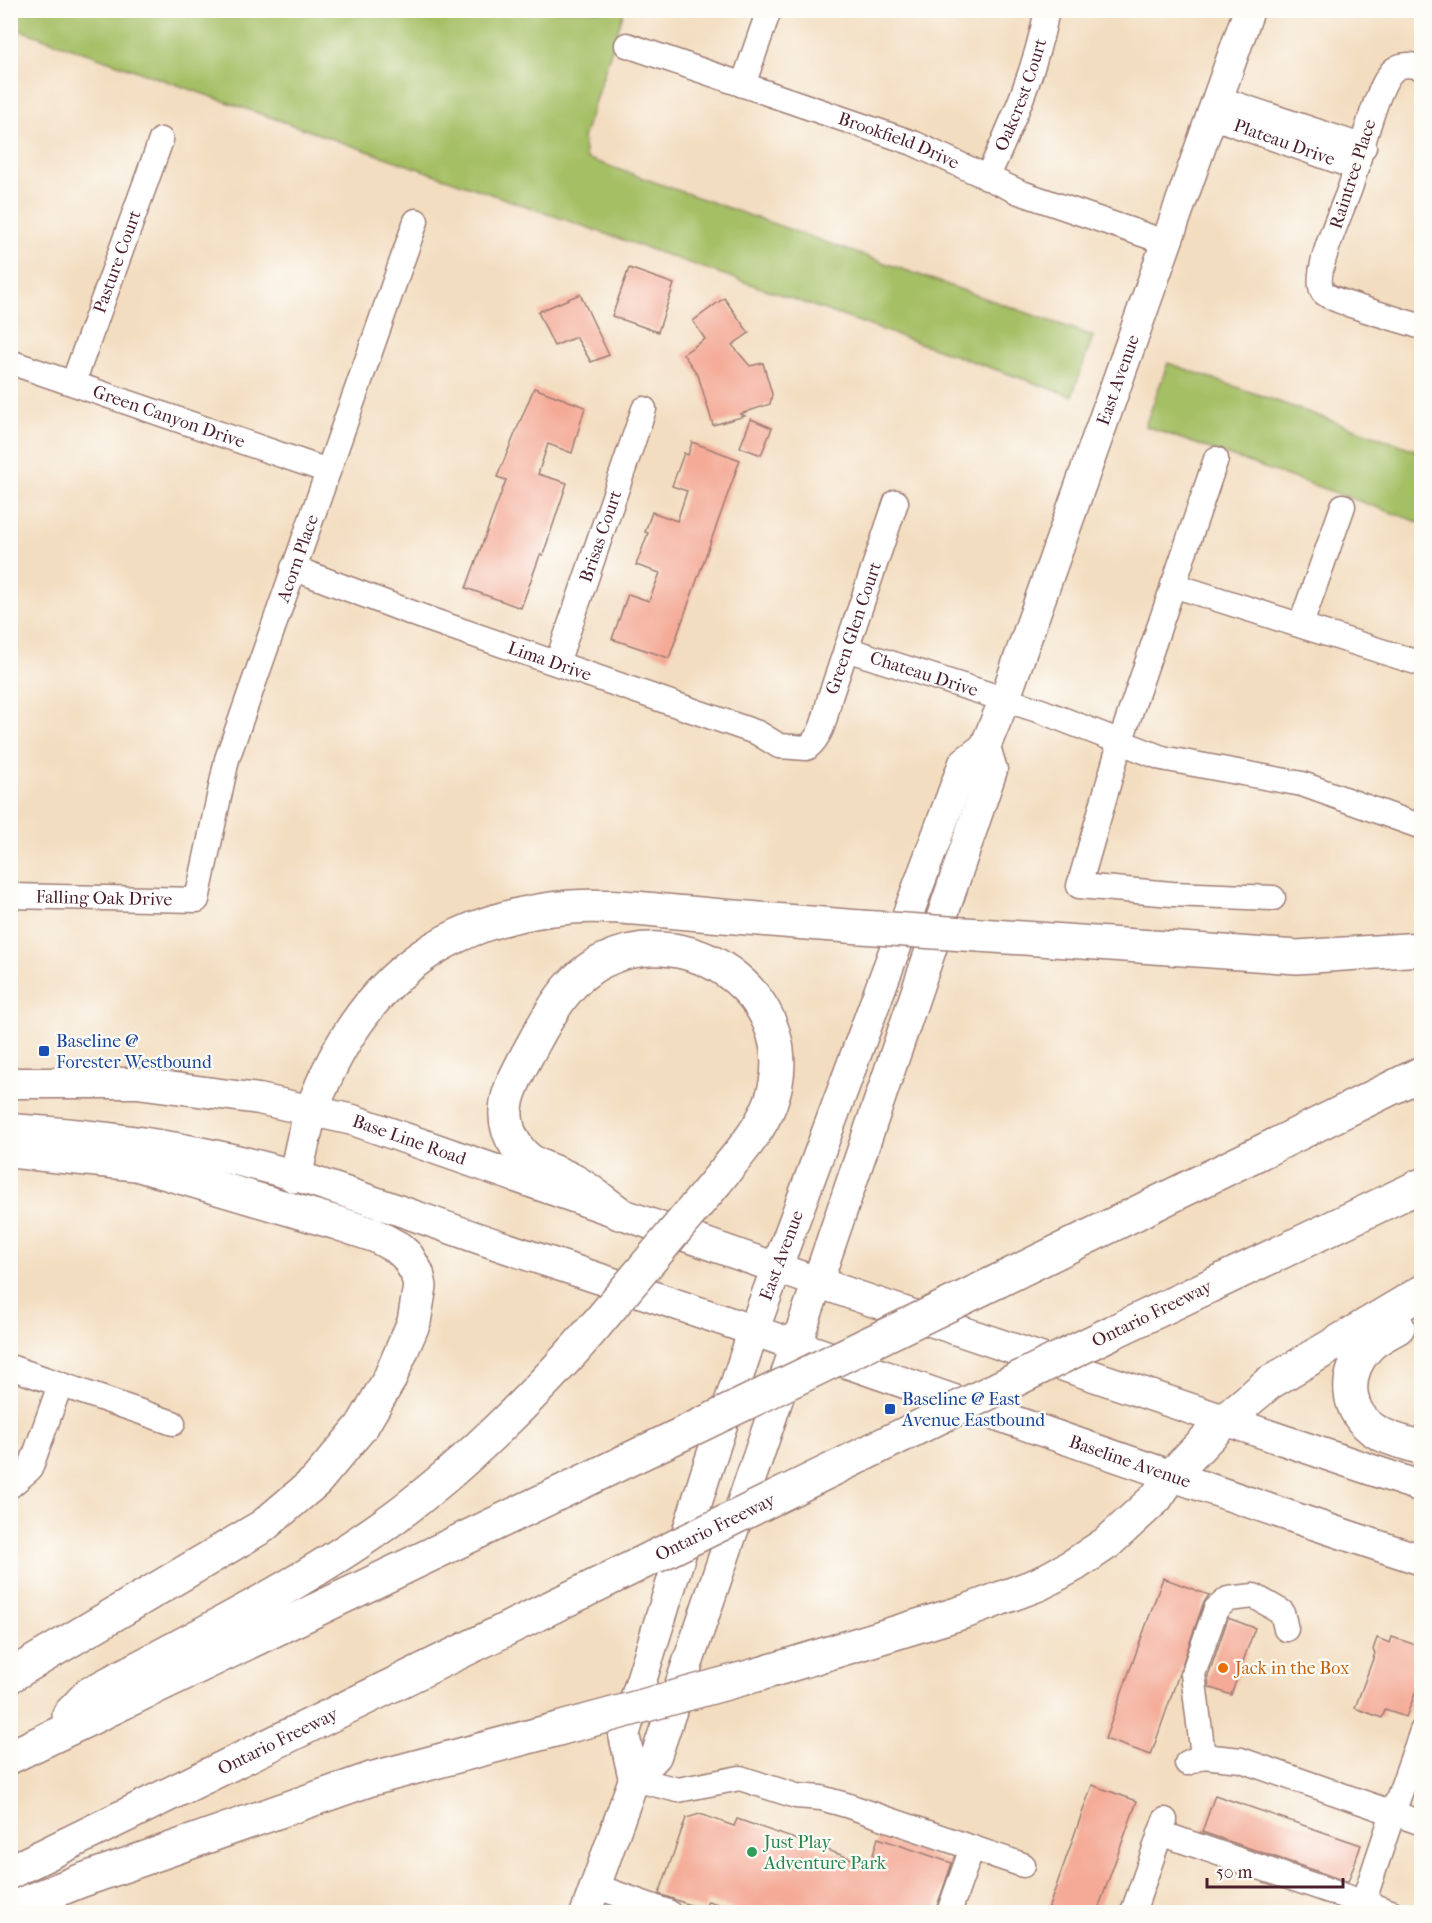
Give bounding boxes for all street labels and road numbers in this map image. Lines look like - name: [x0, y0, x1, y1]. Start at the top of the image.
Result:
- street label: Oakcrest Court: [990, 36, 1051, 154]
- street label: Brookfield Drive: [835, 108, 963, 173]
- street label: Plateau Drive: [1231, 115, 1338, 170]
- street label: Raintree Place: [1325, 116, 1381, 231]
- street label: Pasture Court: [89, 207, 145, 316]
- street label: East Avenue: [1092, 332, 1144, 428]
- street label: Green Canyon Drive: [90, 381, 248, 452]
- street label: Brisas Court: [575, 487, 626, 585]
- street label: Acorn Place: [272, 511, 323, 606]
- street label: Green Glen Court: [821, 559, 886, 697]
- street label: Lima Drive: [505, 637, 594, 685]
- street label: Chateau Drive: [867, 647, 981, 701]
- street label: Falling Oak Drive: [35, 886, 173, 910]
- street label: Base Line Road: [350, 1110, 469, 1169]
- street label: East Avenue: [755, 1207, 808, 1303]
- street label: Ontario Freeway: [1089, 1275, 1217, 1352]
- street label: Baseline Avenue: [1066, 1431, 1194, 1492]
- street label: Ontario Freeway: [652, 1488, 780, 1565]
- street label: Ontario Freeway: [214, 1702, 342, 1779]

